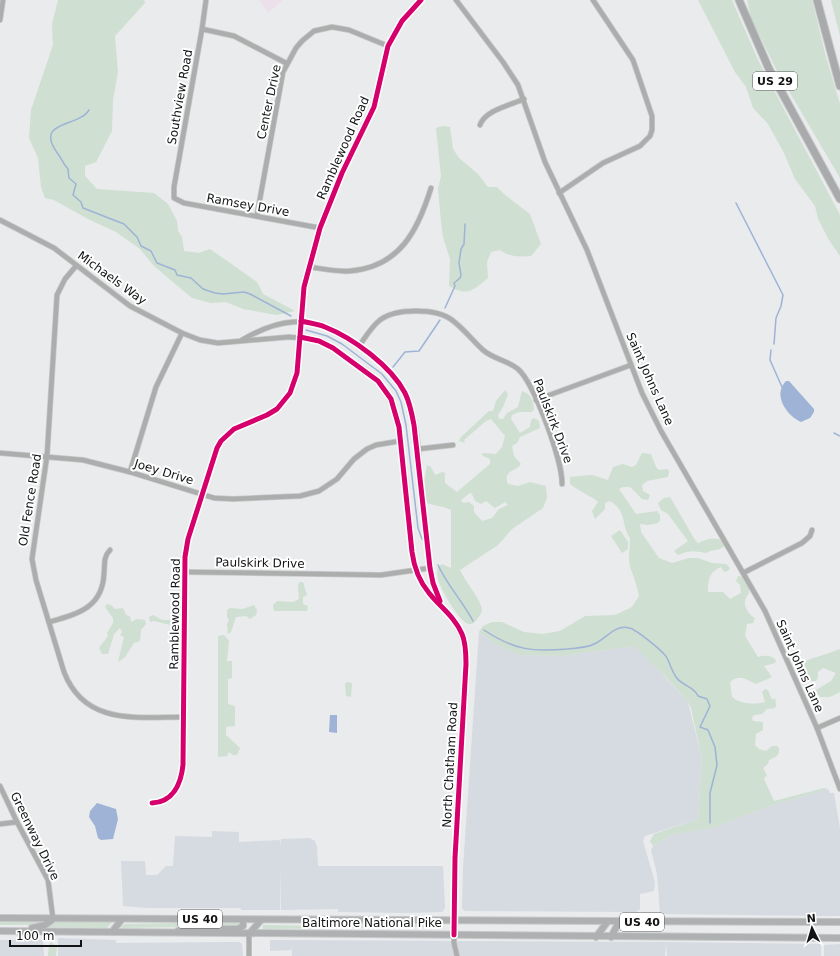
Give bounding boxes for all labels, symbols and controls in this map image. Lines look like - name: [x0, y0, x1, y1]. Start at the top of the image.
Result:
- street label: Southview Road: [165, 48, 195, 146]
- street label: Center Drive: [254, 63, 284, 141]
- road number: US 29: [753, 72, 797, 90]
- street label: Ramblewood Road: [314, 94, 372, 202]
- street label: Ramsey Drive: [206, 191, 290, 219]
- street label: Michaels Way: [75, 248, 149, 308]
- street label: Saint Johns Lane: [623, 331, 677, 427]
- street label: Paulskirk Drive: [530, 377, 576, 465]
- street label: Old Fence Road: [16, 453, 44, 547]
- street label: Joey Drive: [132, 456, 195, 488]
- street label: Paulskirk Drive: [215, 555, 305, 571]
- street label: Ramblewood Road: [167, 558, 183, 670]
- street label: Saint Johns Lane: [773, 618, 827, 714]
- street label: North Chatham Road: [440, 702, 460, 828]
- street label: Greenway Drive: [8, 790, 62, 882]
- north arrow: [792, 908, 832, 948]
- road number: US 40: [178, 910, 222, 928]
- text: N: [806, 912, 816, 925]
- road number: US 40: [620, 913, 664, 931]
- street label: Baltimore National Pike: [302, 916, 442, 930]
- scale bar: [10, 922, 81, 948]
- text: 100 m: [16, 929, 54, 943]

